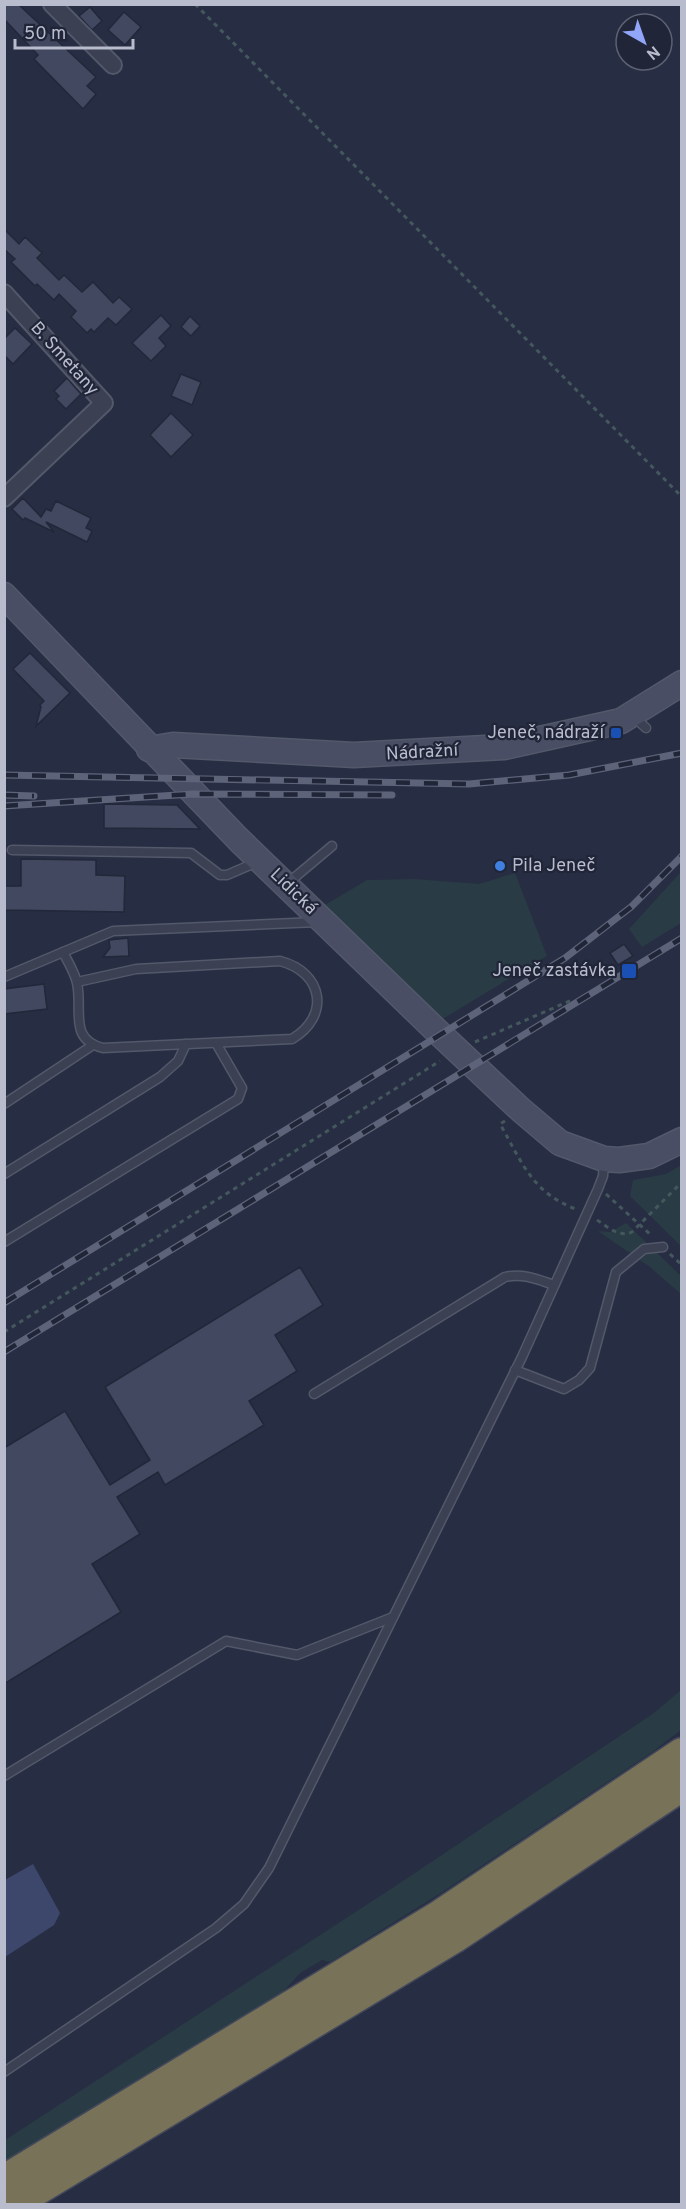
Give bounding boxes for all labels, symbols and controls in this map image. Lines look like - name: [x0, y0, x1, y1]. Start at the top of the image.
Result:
- scale bar: [15, 12, 134, 50]
- north arrow: [614, 12, 674, 72]
- text: 50 m: [24, 23, 66, 46]
- text: N: [642, 41, 663, 63]
- street label: B. Smetany: [25, 317, 103, 401]
- place label: Jeneč, nádraží: [487, 722, 605, 745]
- marker: Jeneč, nádraží: [609, 726, 623, 740]
- street label: Nádražní: [385, 740, 460, 766]
- place label: Pila Jeneč: [512, 855, 595, 878]
- marker: Pila Jeneč: [493, 859, 507, 873]
- street label: Lidická: [264, 864, 322, 920]
- place label: Jeneč zastávka: [492, 960, 616, 983]
- marker: Jeneč zastávka: [620, 962, 638, 980]

